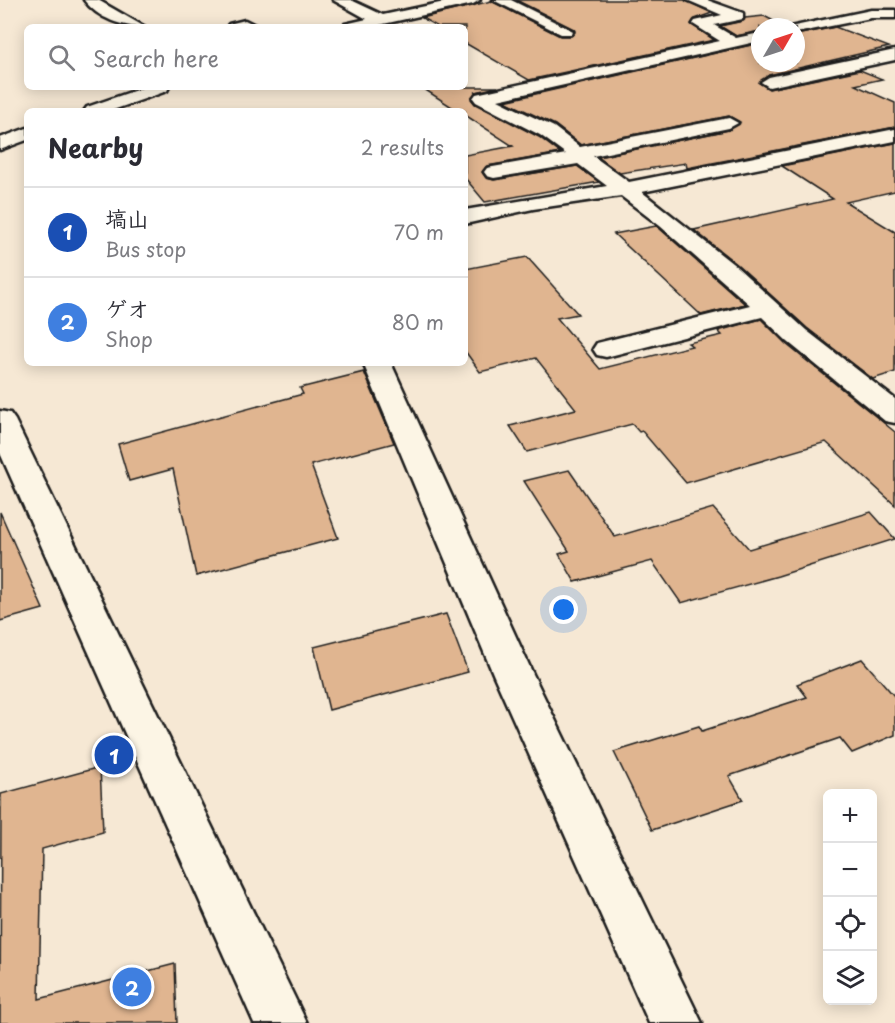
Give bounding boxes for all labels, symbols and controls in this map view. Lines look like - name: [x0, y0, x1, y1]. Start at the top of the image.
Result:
- north arrow: [751, 18, 805, 72]
- search box: [24, 24, 468, 90]
- icon: search: [45, 41, 78, 74]
- text: Search here: [93, 41, 219, 74]
- text: Nearby: [48, 128, 143, 167]
- text: 2 results: [361, 132, 444, 162]
- text: 塙山: [105, 201, 149, 234]
- text: 1: [63, 217, 72, 247]
- text: 70 m: [394, 217, 444, 247]
- text: Bus stop: [105, 234, 186, 264]
- text: ゲオ: [105, 291, 149, 324]
- text: 2: [60, 307, 75, 337]
- text: 80 m: [392, 307, 444, 337]
- text: Shop: [105, 324, 153, 354]
- your location: [549, 595, 578, 624]
- pin: 1: [94, 732, 134, 777]
- map controls: [823, 789, 877, 1005]
- button: +: [823, 789, 877, 843]
- button: −: [823, 843, 877, 897]
- button: locate: [823, 897, 877, 951]
- button: layers: [823, 951, 877, 1005]
- pin: 2: [112, 964, 152, 1010]

